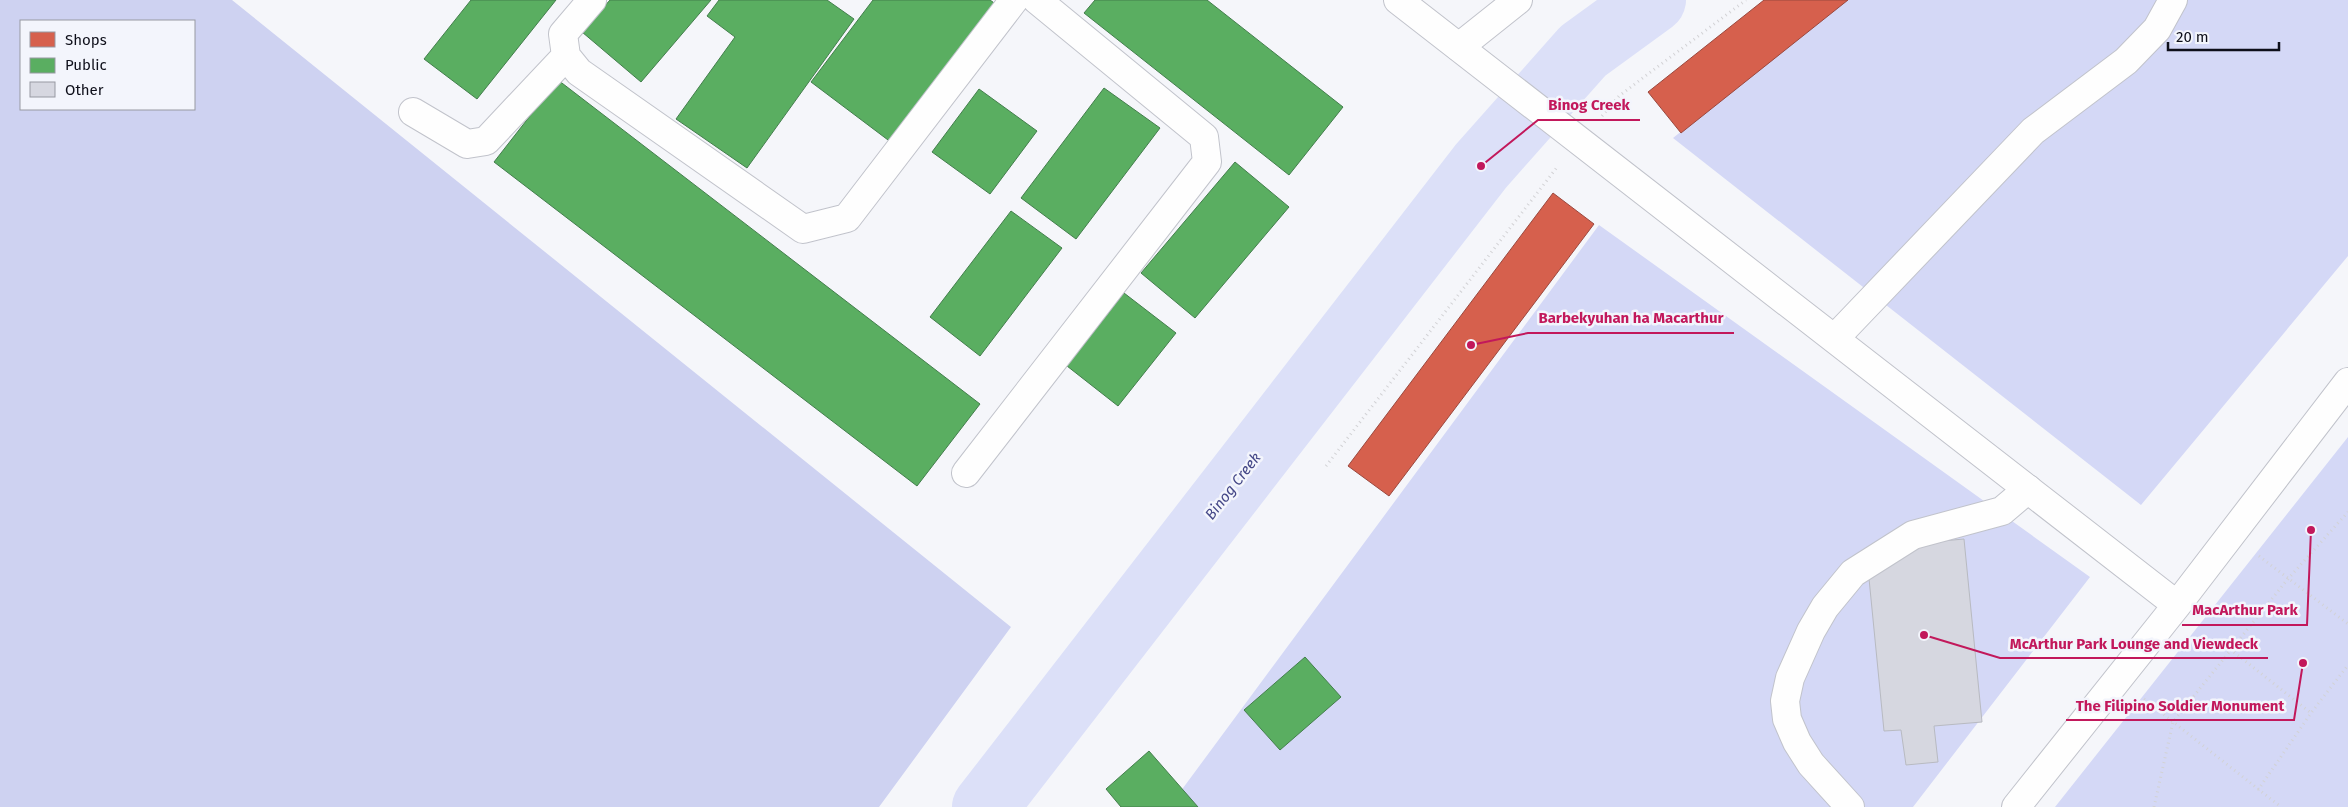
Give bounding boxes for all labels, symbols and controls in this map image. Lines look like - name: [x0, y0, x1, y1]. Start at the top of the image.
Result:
- legend: [20, 20, 195, 110]
- scale bar: [2168, 20, 2279, 52]
- text: 20 m: [2176, 28, 2209, 46]
- text: Shops: [65, 31, 107, 49]
- text: Public: [65, 56, 107, 74]
- text: Other: [65, 81, 104, 99]
- callout: Binog Creek: [1538, 90, 1640, 120]
- text: Binog Creek: [1548, 96, 1631, 114]
- callout: Barbekyuhan ha Macarthur: [1528, 303, 1734, 333]
- text: Barbekyuhan ha Macarthur: [1538, 309, 1725, 327]
- water label: Binog Creek: [1201, 449, 1265, 523]
- callout: MacArthur Park: [2182, 595, 2307, 625]
- text: MacArthur Park: [2192, 601, 2298, 619]
- callout: McArthur Park Lounge and Viewdeck: [2000, 628, 2268, 658]
- text: McArthur Park Lounge and Viewdeck: [2010, 635, 2259, 653]
- callout: The Filipino Soldier Monument: [2066, 690, 2294, 720]
- text: The Filipino Soldier Monument: [2076, 697, 2284, 715]

